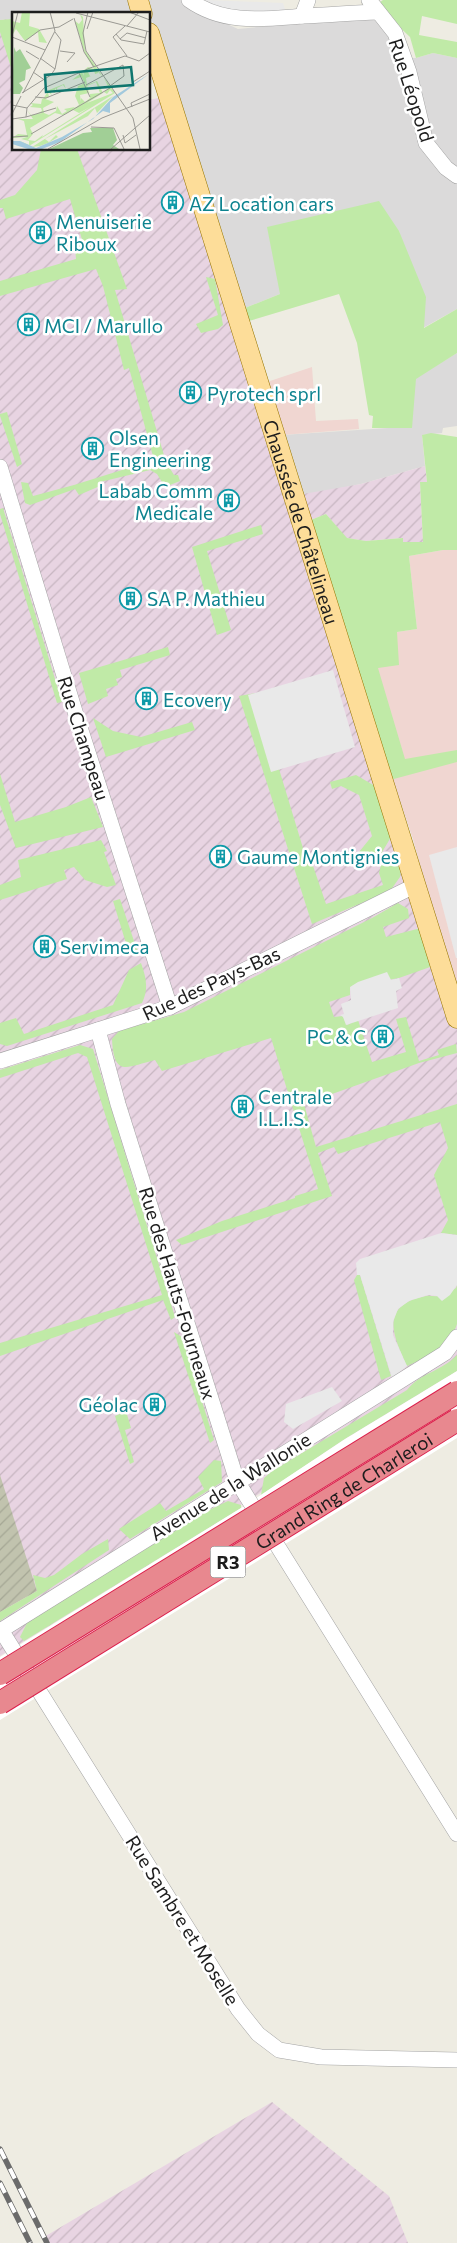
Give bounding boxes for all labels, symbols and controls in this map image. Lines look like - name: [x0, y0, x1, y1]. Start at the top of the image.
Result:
- inset map: [12, 12, 150, 150]
- street label: Rue Léopold: [384, 35, 440, 145]
- building icon: AZ Location cars: [161, 191, 185, 215]
- place label: AZ Location cars: [189, 192, 334, 215]
- place label: Menuiserie Riboux: [56, 210, 152, 255]
- building icon: Menuiserie Riboux: [28, 220, 52, 244]
- building icon: MCI / Marullo: [16, 313, 40, 337]
- place label: MCI / Marullo: [44, 314, 163, 337]
- building icon: Pyrotech sprl: [179, 381, 203, 405]
- place label: Pyrotech sprl: [207, 382, 321, 405]
- street label: Chaussée de Châtelineau: [259, 417, 345, 627]
- place label: Olsen Engineering: [109, 426, 211, 471]
- building icon: Olsen Engineering: [81, 436, 105, 460]
- place label: Labab Comm Medicale: [99, 479, 213, 524]
- building icon: Labab Comm Medicale: [217, 489, 241, 513]
- building icon: SA P. Mathieu: [119, 586, 143, 610]
- place label: SA P. Mathieu: [147, 587, 265, 610]
- street label: Rue Champeau: [53, 673, 115, 803]
- building icon: Ecovery: [135, 687, 159, 711]
- place label: Ecovery: [163, 688, 232, 711]
- building icon: Gaume Montignies: [209, 844, 233, 868]
- place label: Gaume Montignies: [237, 845, 400, 868]
- building icon: Servimeca: [32, 934, 56, 958]
- place label: Servimeca: [60, 935, 149, 958]
- street label: Rue des Pays-Bas: [139, 941, 283, 1025]
- building icon: PC & C: [370, 1024, 394, 1048]
- place label: PC & C: [307, 1025, 366, 1048]
- place label: Centrale I.L.I.S.: [258, 1085, 332, 1130]
- building icon: Centrale I.L.I.S.: [230, 1095, 254, 1119]
- street label: Rue des Hauts-Fourneaux: [135, 1184, 221, 1402]
- building icon: Géolac: [142, 1392, 166, 1416]
- place label: Géolac: [79, 1393, 138, 1416]
- street label: Avenue de la Wallonie: [145, 1427, 315, 1545]
- street label: Grand Ring de Charleroi: [251, 1427, 436, 1554]
- road number: R3: [210, 1546, 246, 1578]
- street label: Rue Sambre et Moselle: [121, 1831, 245, 2009]

